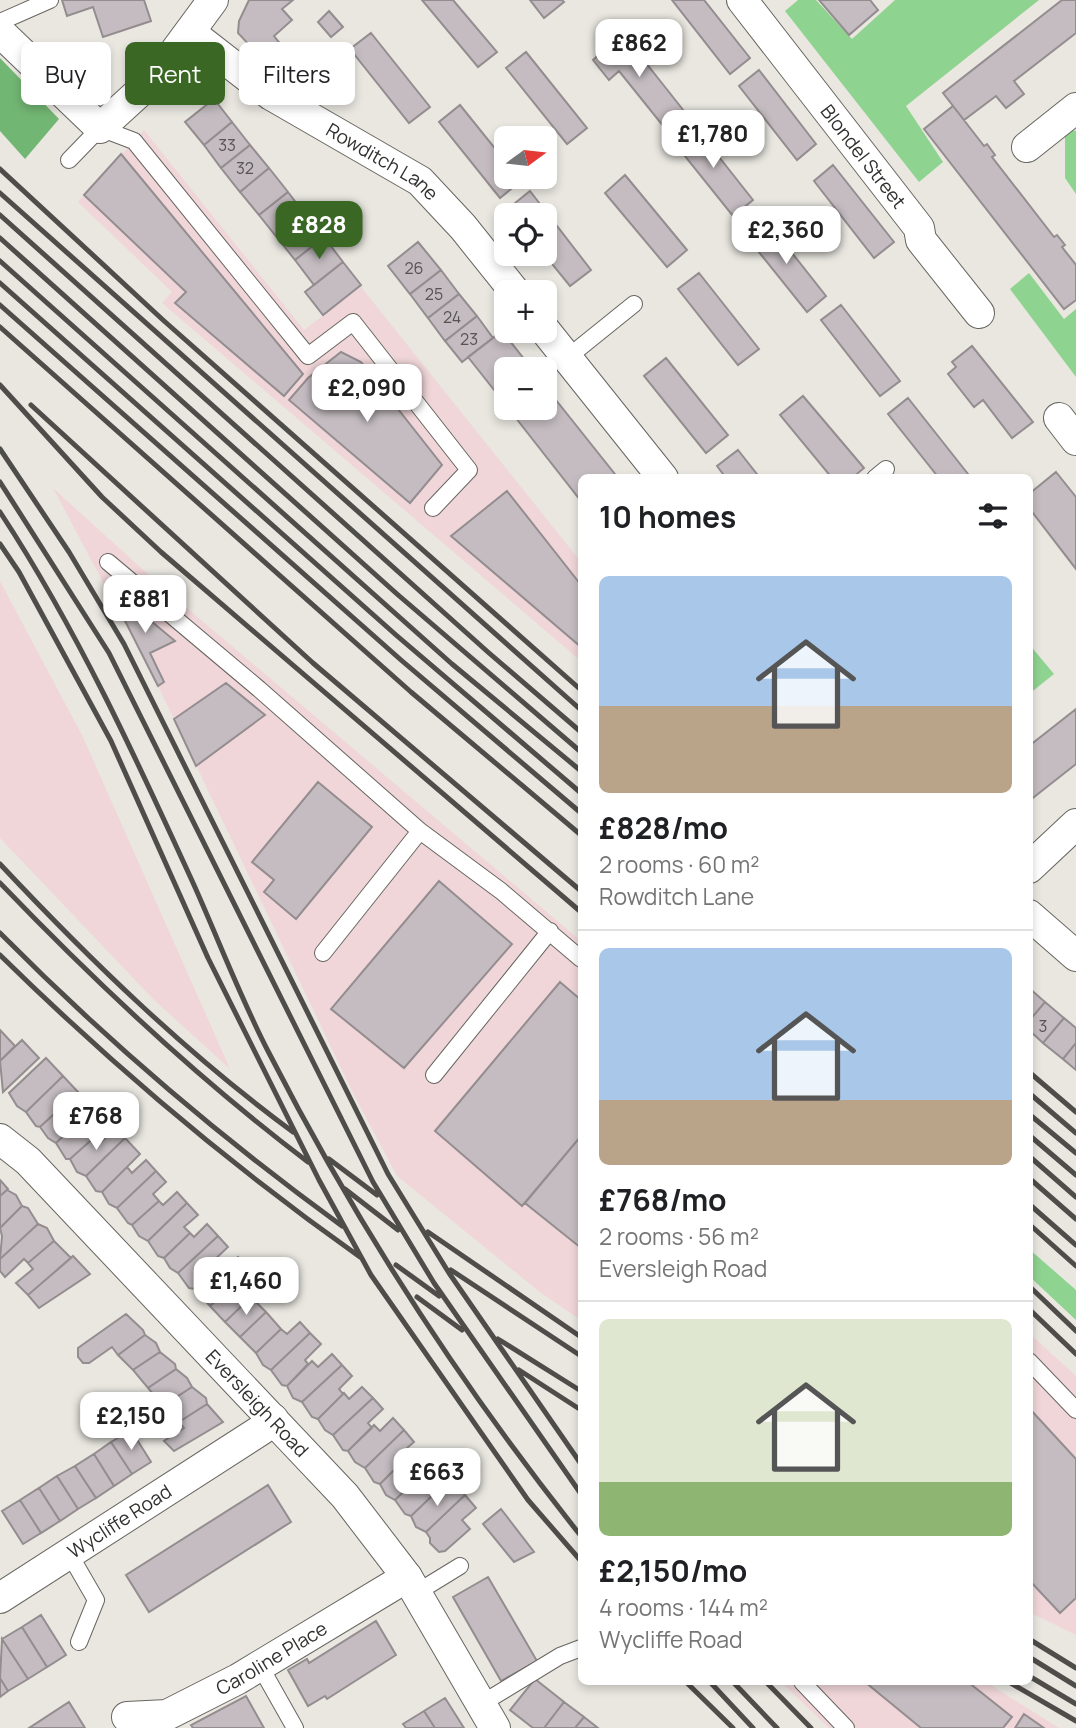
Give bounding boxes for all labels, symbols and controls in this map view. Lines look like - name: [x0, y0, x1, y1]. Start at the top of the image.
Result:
- pin: £862: [598, 20, 680, 79]
- text: £862: [611, 26, 667, 58]
- chip: Buy: [21, 42, 111, 105]
- chip: Rent: [125, 42, 225, 105]
- chip: Filters: [239, 42, 355, 105]
- street label: Blondel Street: [815, 99, 912, 214]
- pin: £1,780: [656, 110, 770, 170]
- street label: Rowditch Lane: [321, 117, 444, 206]
- text: £1,780: [678, 117, 748, 149]
- north arrow: [494, 126, 556, 189]
- map controls: [494, 126, 557, 420]
- house number: 33: [218, 134, 236, 156]
- house number: 32: [236, 157, 254, 179]
- pin: £828: [278, 202, 360, 261]
- button: locate: [494, 203, 557, 266]
- pin: £2,360: [729, 206, 843, 266]
- text: £828: [291, 208, 347, 240]
- text: £2,360: [748, 213, 824, 245]
- house number: 26: [404, 257, 424, 279]
- button: +: [494, 280, 557, 343]
- house number: 25: [425, 283, 443, 305]
- house number: 24: [443, 306, 461, 328]
- house number: 23: [460, 328, 478, 350]
- button: −: [494, 357, 557, 420]
- pin: £2,090: [310, 364, 424, 424]
- text: £2,090: [328, 371, 406, 403]
- text: 10 homes: [599, 496, 736, 537]
- icon: filters: [974, 497, 1012, 535]
- pin: £881: [104, 576, 186, 635]
- text: £881: [119, 582, 171, 614]
- icon: home: [743, 621, 869, 747]
- text: £828/mo: [599, 807, 728, 848]
- text: 2 rooms · 60 m²: [599, 848, 760, 880]
- text: Rowditch Lane: [599, 880, 754, 912]
- icon: home: [743, 993, 869, 1119]
- house number: 3: [1039, 1015, 1047, 1037]
- pin: £768: [55, 1092, 137, 1152]
- text: £768: [69, 1099, 123, 1131]
- text: £768/mo: [599, 1179, 727, 1220]
- text: 2 rooms · 56 m²: [599, 1220, 759, 1252]
- text: Eversleigh Road: [599, 1252, 767, 1284]
- pin: £1,460: [189, 1258, 303, 1317]
- text: £1,460: [210, 1264, 282, 1296]
- street label: Eversleigh Road: [200, 1344, 314, 1463]
- icon: home: [743, 1364, 869, 1490]
- pin: £2,150: [74, 1392, 188, 1452]
- text: £2,150: [96, 1399, 166, 1431]
- pin: £663: [396, 1448, 478, 1508]
- text: £663: [409, 1455, 465, 1487]
- street label: Wycliffe Road: [62, 1478, 176, 1564]
- text: £2,150/mo: [599, 1550, 747, 1591]
- text: 4 rooms · 144 m²: [599, 1591, 768, 1623]
- street label: Caroline Place: [211, 1615, 332, 1701]
- text: Wycliffe Road: [599, 1623, 743, 1655]

